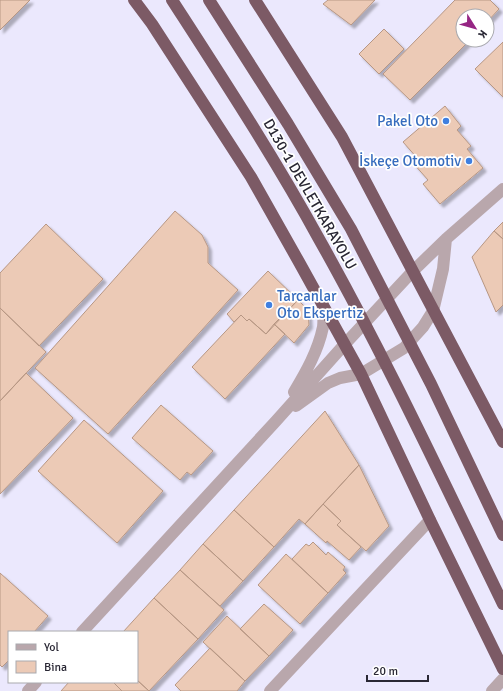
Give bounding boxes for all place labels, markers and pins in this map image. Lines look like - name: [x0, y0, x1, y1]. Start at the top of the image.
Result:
- place label: Pakel Oto: [377, 112, 438, 130]
- marker: Pakel Oto: [441, 116, 451, 126]
- place label: İskeçe Otomotiv: [359, 152, 461, 170]
- marker: İskeçe Otomotiv: [464, 156, 474, 166]
- place label: Tarcanlar Oto Ekspertiz: [277, 287, 363, 322]
- marker: Tarcanlar Oto Ekspertiz: [264, 300, 274, 310]

